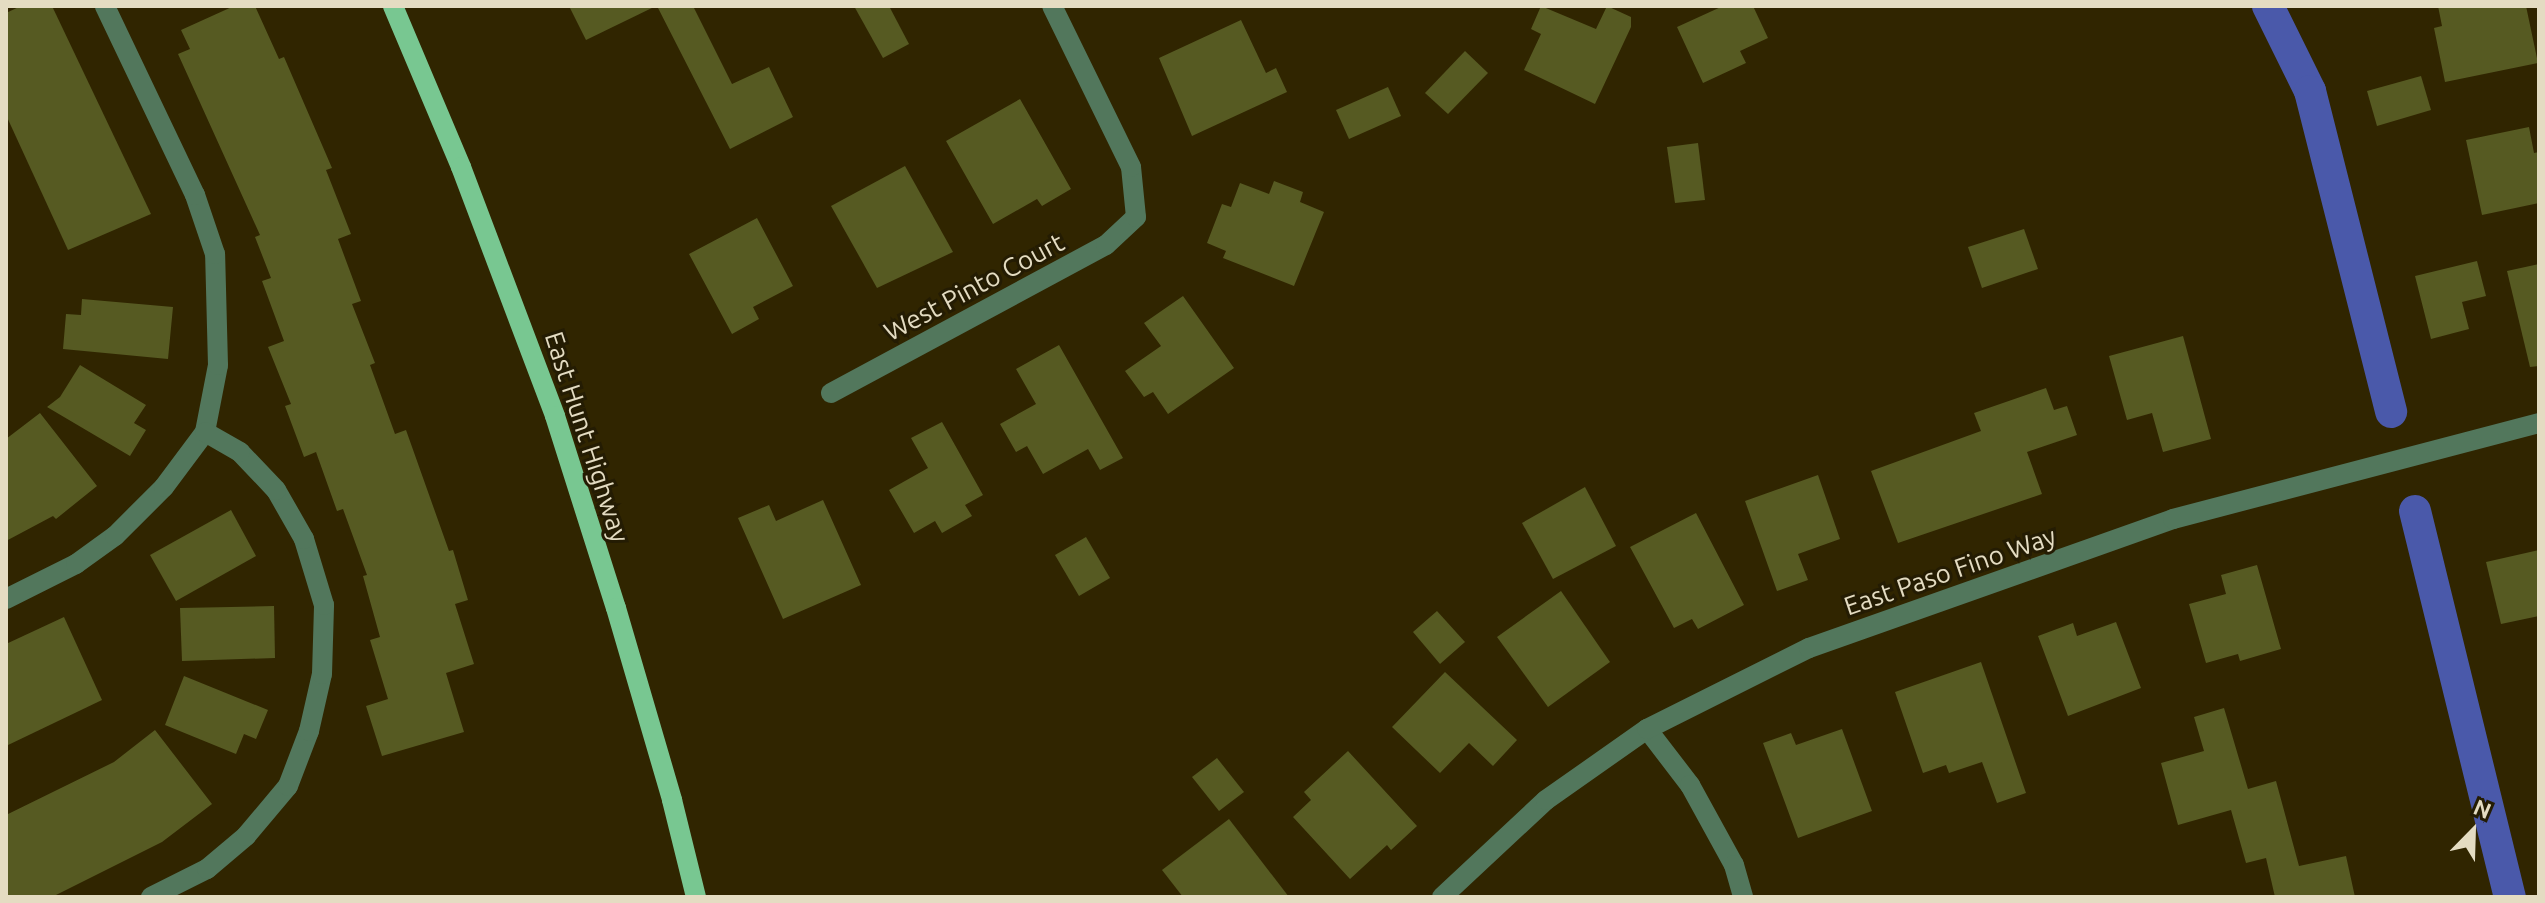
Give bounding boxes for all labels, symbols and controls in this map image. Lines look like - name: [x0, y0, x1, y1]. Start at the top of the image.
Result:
- street label: West Pinto Court: [879, 226, 1069, 348]
- street label: East Hunt Highway: [538, 328, 636, 546]
- street label: East Paso Fino Way: [1840, 520, 2060, 622]
- north arrow: [2433, 791, 2513, 871]
- text: N: [2470, 794, 2495, 823]

